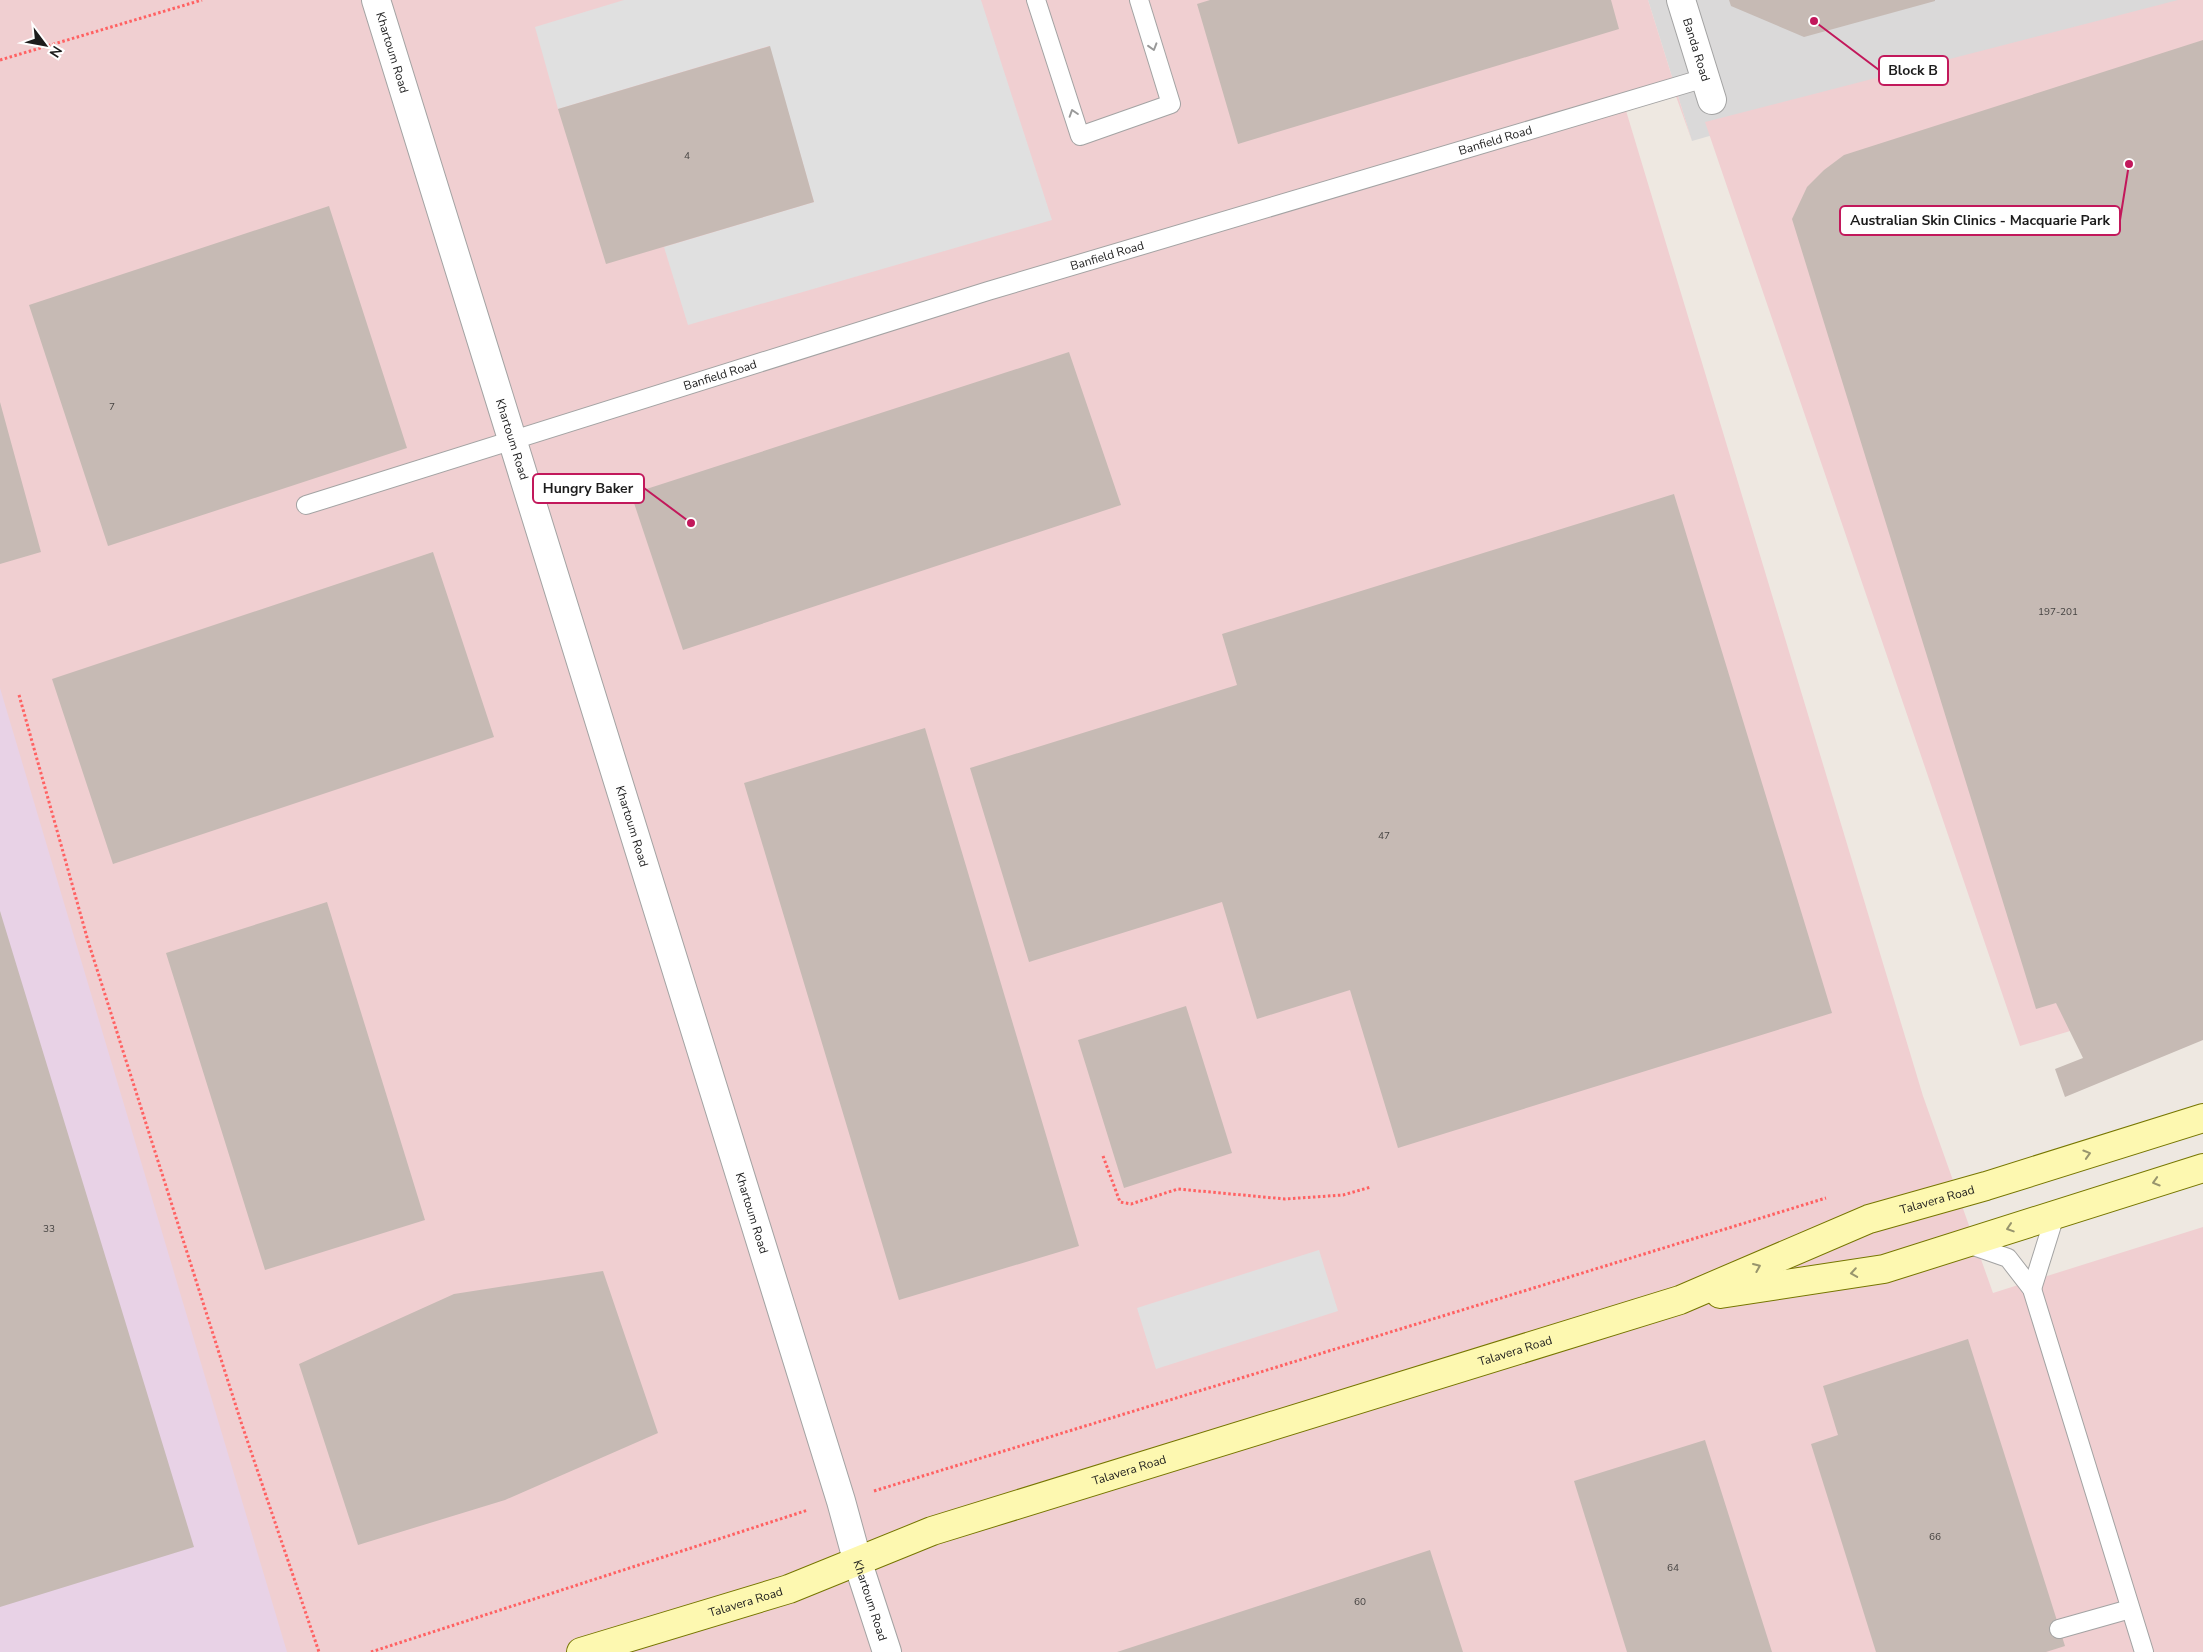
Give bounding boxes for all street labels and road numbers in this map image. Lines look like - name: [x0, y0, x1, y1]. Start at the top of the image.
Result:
- street label: Khartoum Road: [372, 10, 412, 95]
- street label: Banda Road: [1679, 16, 1714, 83]
- street label: Banfield Road: [1457, 122, 1534, 159]
- street label: Banfield Road: [1068, 237, 1146, 274]
- street label: Banfield Road: [681, 356, 759, 394]
- street label: Khartoum Road: [492, 397, 532, 482]
- street label: Khartoum Road: [612, 784, 652, 869]
- street label: Khartoum Road: [732, 1171, 772, 1256]
- street label: Talavera Road: [1898, 1182, 1976, 1218]
- street label: Talavera Road: [1476, 1332, 1554, 1370]
- street label: Talavera Road: [1090, 1451, 1168, 1489]
- street label: Khartoum Road: [850, 1558, 891, 1643]
- street label: Talavera Road: [707, 1583, 785, 1621]

